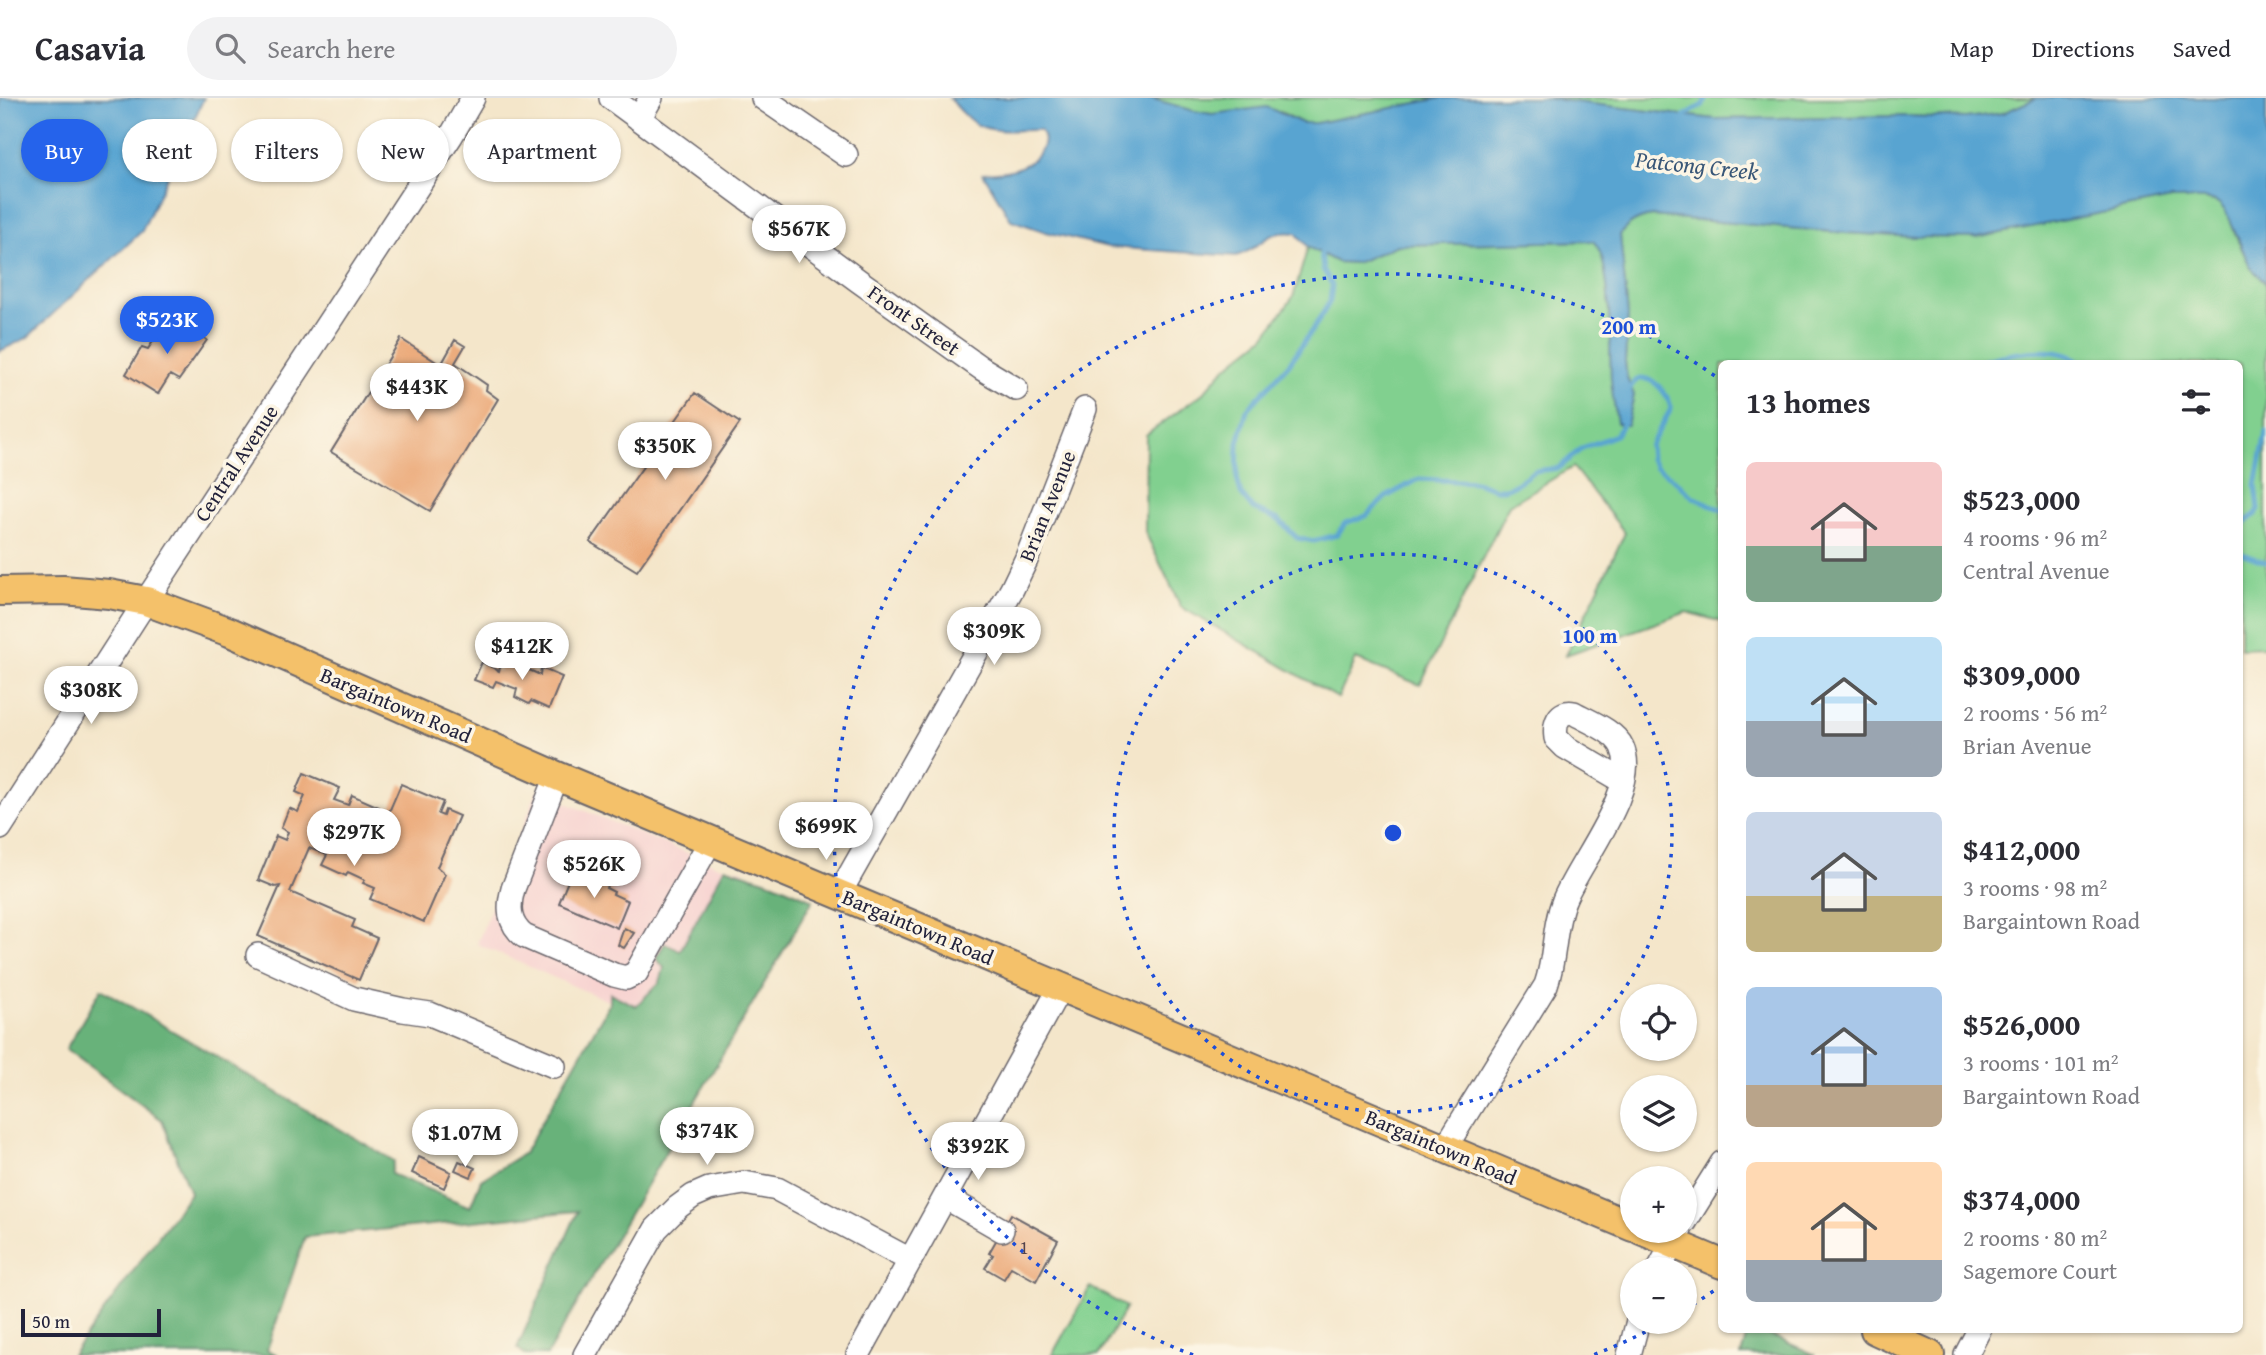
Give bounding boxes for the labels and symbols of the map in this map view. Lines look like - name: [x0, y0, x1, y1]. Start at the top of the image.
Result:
- water label: Patcong Creek: [1633, 142, 1760, 188]
- pin: $567K: [750, 206, 848, 265]
- street label: Front Street: [862, 277, 967, 364]
- pin: $523K: [118, 296, 216, 356]
- text: 200 m: [1601, 311, 1657, 342]
- pin: $443K: [368, 364, 466, 423]
- street label: Central Avenue: [187, 398, 286, 528]
- pin: $350K: [616, 422, 714, 482]
- street label: Brian Avenue: [1011, 446, 1083, 566]
- pin: $309K: [945, 608, 1043, 667]
- text: 100 m: [1562, 620, 1618, 651]
- pin: $412K: [473, 622, 571, 682]
- street label: Bargaintown Road: [316, 659, 477, 751]
- pin: $308K: [42, 666, 140, 726]
- pin: $699K: [777, 802, 875, 862]
- pin: $297K: [305, 808, 403, 868]
- centre of rings: [1381, 821, 1405, 845]
- pin: $526K: [545, 840, 643, 900]
- street label: Bargaintown Road: [838, 881, 999, 973]
- street label: Bargaintown Road: [1361, 1101, 1522, 1193]
- pin: $374K: [658, 1108, 756, 1167]
- pin: $1.07M: [408, 1110, 522, 1169]
- pin: $392K: [929, 1122, 1027, 1182]
- house number: 1: [1020, 1234, 1028, 1261]
- scale bar: [21, 1306, 161, 1338]

